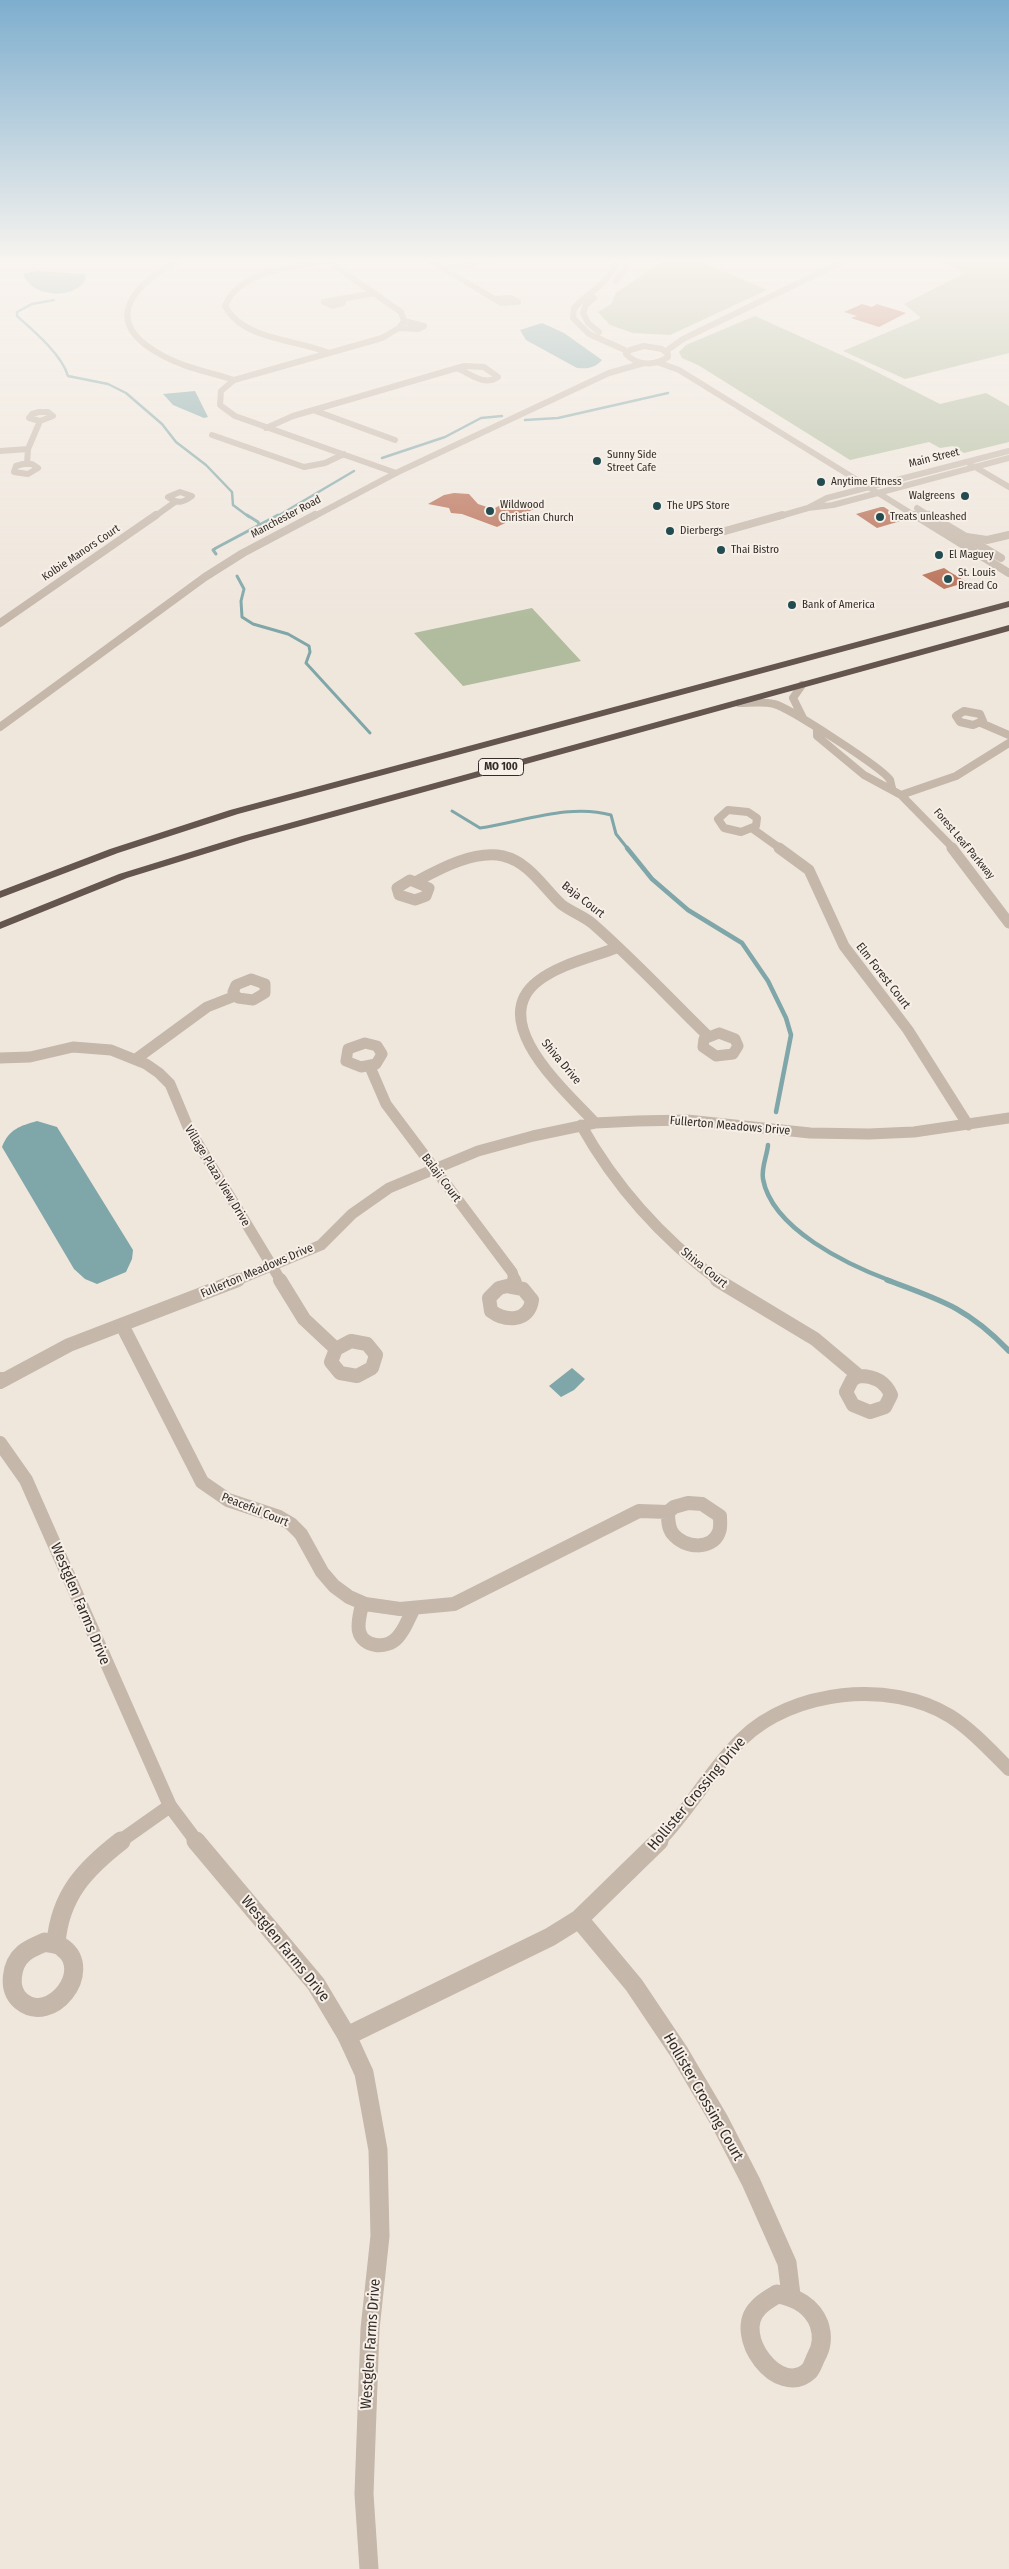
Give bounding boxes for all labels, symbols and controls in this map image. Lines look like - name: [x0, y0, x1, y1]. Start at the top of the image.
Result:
- street label: Main Street: [907, 445, 961, 471]
- place label: Sunny Side Street Cafe: [607, 448, 657, 474]
- marker: Sunny Side Street Cafe: [591, 455, 603, 467]
- place label: Anytime Fitness: [831, 475, 902, 489]
- marker: Anytime Fitness: [815, 476, 827, 488]
- place label: Walgreens: [909, 489, 955, 503]
- marker: Walgreens: [959, 490, 971, 502]
- street label: Manchester Road: [249, 493, 323, 541]
- place label: Wildwood Christian Church: [500, 498, 574, 524]
- place label: The UPS Store: [667, 499, 730, 513]
- marker: The UPS Store: [651, 500, 663, 512]
- marker: Wildwood Christian Church: [484, 505, 496, 517]
- place label: Treats unleashed: [890, 510, 967, 524]
- marker: Treats unleashed: [874, 511, 886, 523]
- street label: Kolbie Manors Court: [40, 522, 122, 584]
- place label: Dierbergs: [680, 524, 723, 538]
- marker: Dierbergs: [664, 525, 676, 537]
- place label: Thai Bistro: [731, 543, 779, 557]
- marker: Thai Bistro: [715, 544, 727, 556]
- place label: El Maguey: [949, 548, 994, 562]
- marker: El Maguey: [933, 549, 945, 561]
- place label: St. Louis Bread Co: [958, 566, 998, 592]
- marker: St. Louis Bread Co: [942, 573, 954, 585]
- place label: Bank of America: [802, 598, 875, 612]
- marker: Bank of America: [786, 599, 798, 611]
- road number: MO 100: [478, 759, 524, 776]
- street label: Forest Leaf Parkway: [931, 806, 997, 882]
- street label: Baja Court: [559, 879, 607, 921]
- street label: Elm Forest Court: [853, 940, 913, 1012]
- street label: Shiva Drive: [538, 1036, 584, 1088]
- street label: Fullerton Meadows Drive: [669, 1114, 791, 1138]
- street label: Village Plaza View Drive: [181, 1123, 253, 1229]
- street label: Balaji Court: [418, 1151, 464, 1205]
- street label: Fullerton Meadows Drive: [199, 1241, 315, 1301]
- street label: Shiva Court: [678, 1245, 730, 1291]
- street label: Peaceful Court: [219, 1490, 291, 1530]
- street label: Westglen Farms Drive: [46, 1540, 114, 1668]
- street label: Hollister Crossing Drive: [644, 1734, 750, 1854]
- street label: Westglen Farms Drive: [237, 1892, 333, 2006]
- street label: Hollister Crossing Court: [659, 2030, 747, 2164]
- street label: Westglen Farms Drive: [357, 2278, 385, 2410]

